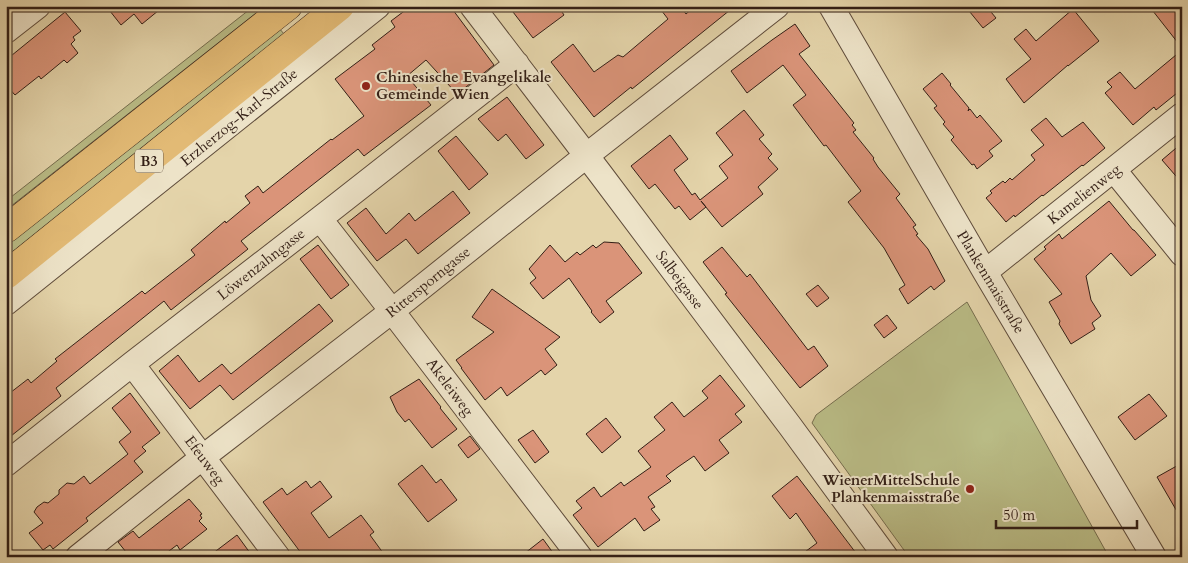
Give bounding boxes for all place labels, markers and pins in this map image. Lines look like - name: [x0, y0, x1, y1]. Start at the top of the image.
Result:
- place label: Chinesische Evangelikale Gemeinde Wien: [376, 67, 552, 104]
- marker: Chinesische Evangelikale Gemeinde Wien: [360, 80, 372, 92]
- place label: WienerMittelSchule Plankenmaisstraße: [821, 470, 960, 507]
- marker: WienerMittelSchule Plankenmaisstraße: [964, 483, 976, 495]

